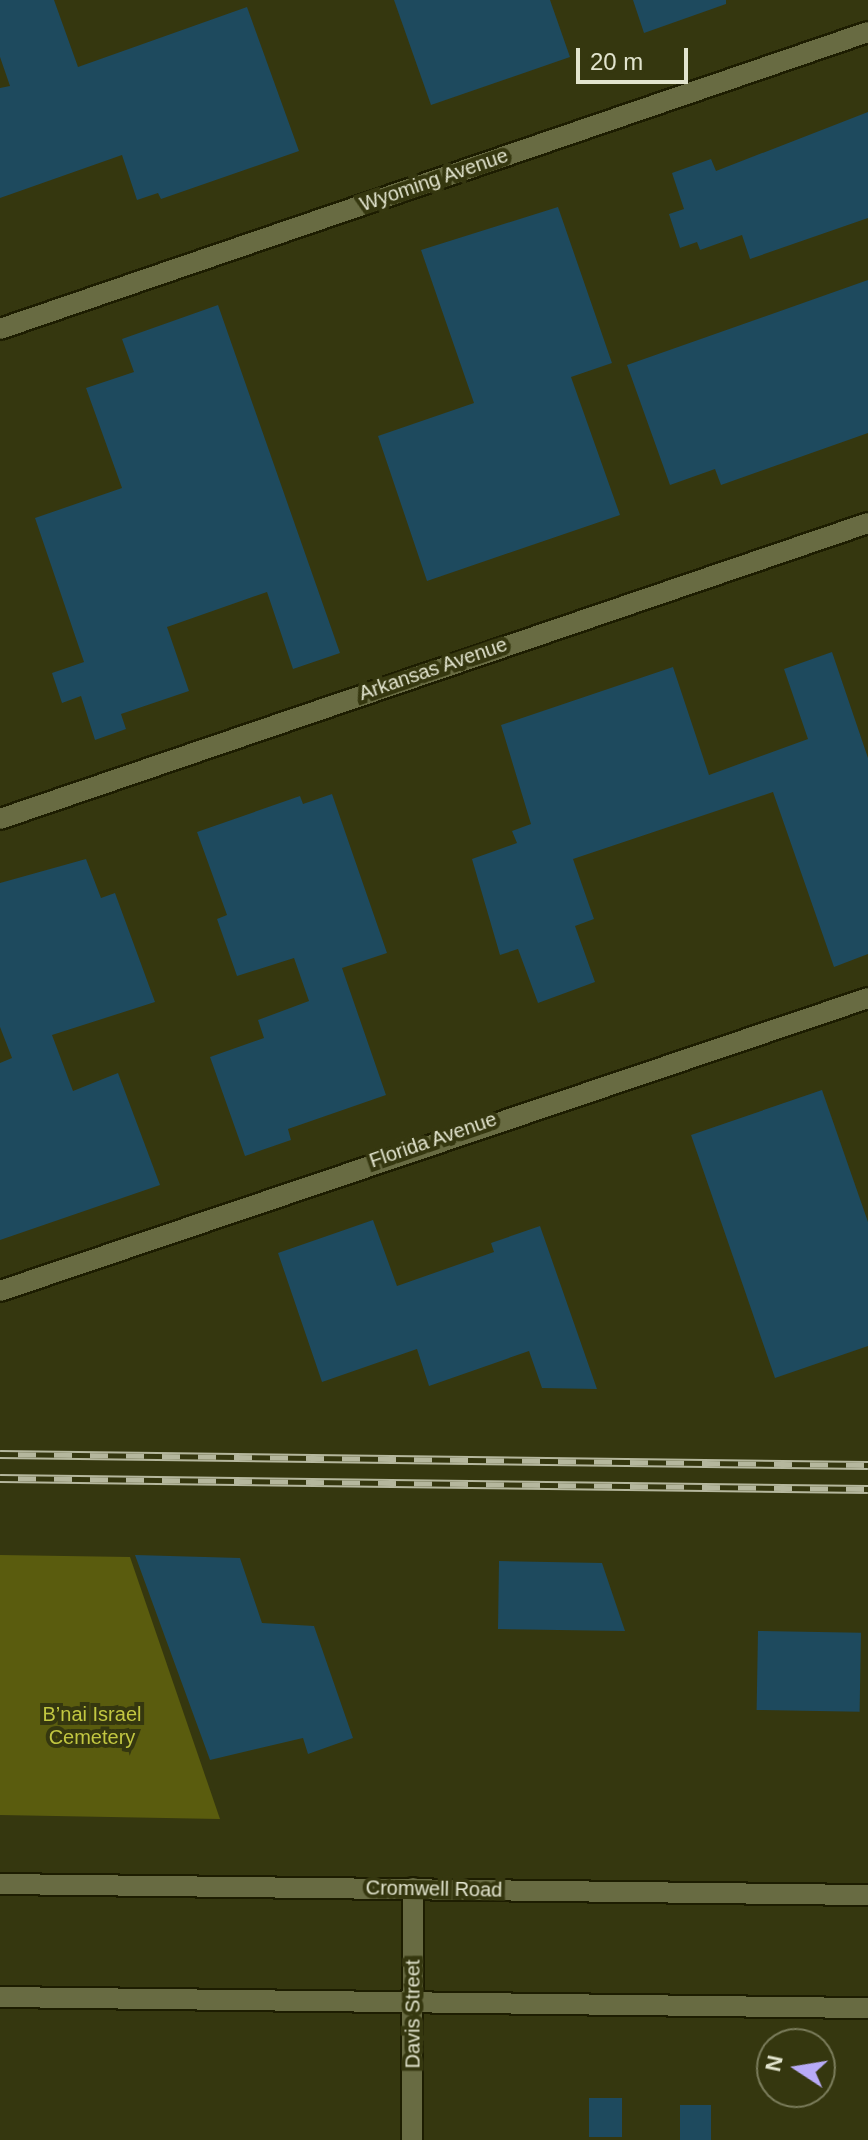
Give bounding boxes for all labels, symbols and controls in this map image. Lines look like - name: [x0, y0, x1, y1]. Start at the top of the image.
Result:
- scale bar: [580, 32, 692, 82]
- text: 20 m: [590, 48, 643, 75]
- street label: Wyoming Avenue: [356, 143, 512, 217]
- street label: Arkansas Avenue: [355, 632, 511, 706]
- street label: Florida Avenue: [366, 1107, 500, 1173]
- park label: B’nai Israel Cemetery: [43, 1703, 141, 1750]
- street label: Cromwell Road: [365, 1876, 503, 1902]
- street label: Davis Street: [401, 1960, 425, 2068]
- north arrow: [756, 2028, 836, 2108]
- text: N: [760, 2053, 788, 2074]

